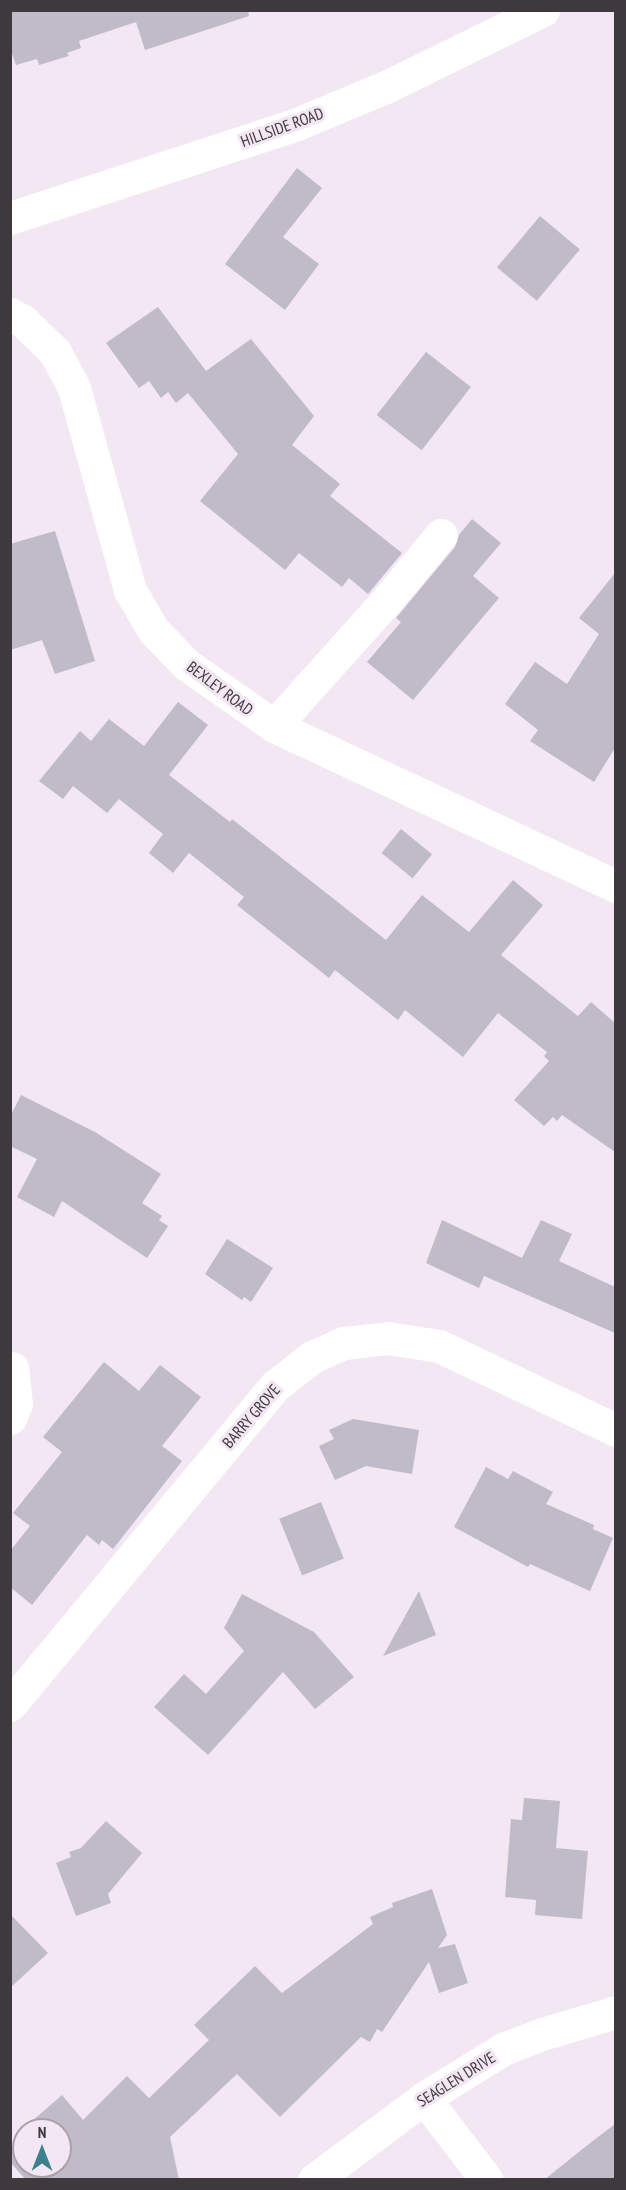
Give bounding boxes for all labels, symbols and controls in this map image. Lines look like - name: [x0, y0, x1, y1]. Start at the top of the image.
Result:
- street label: HILLSIDE ROAD: [238, 103, 326, 151]
- street label: BEXLEY ROAD: [183, 657, 257, 719]
- street label: BARRY GROVE: [218, 1380, 284, 1452]
- street label: SEAGLEN DRIVE: [413, 2047, 499, 2111]
- north arrow: [12, 2118, 72, 2178]
- text: N: [38, 2122, 46, 2142]

